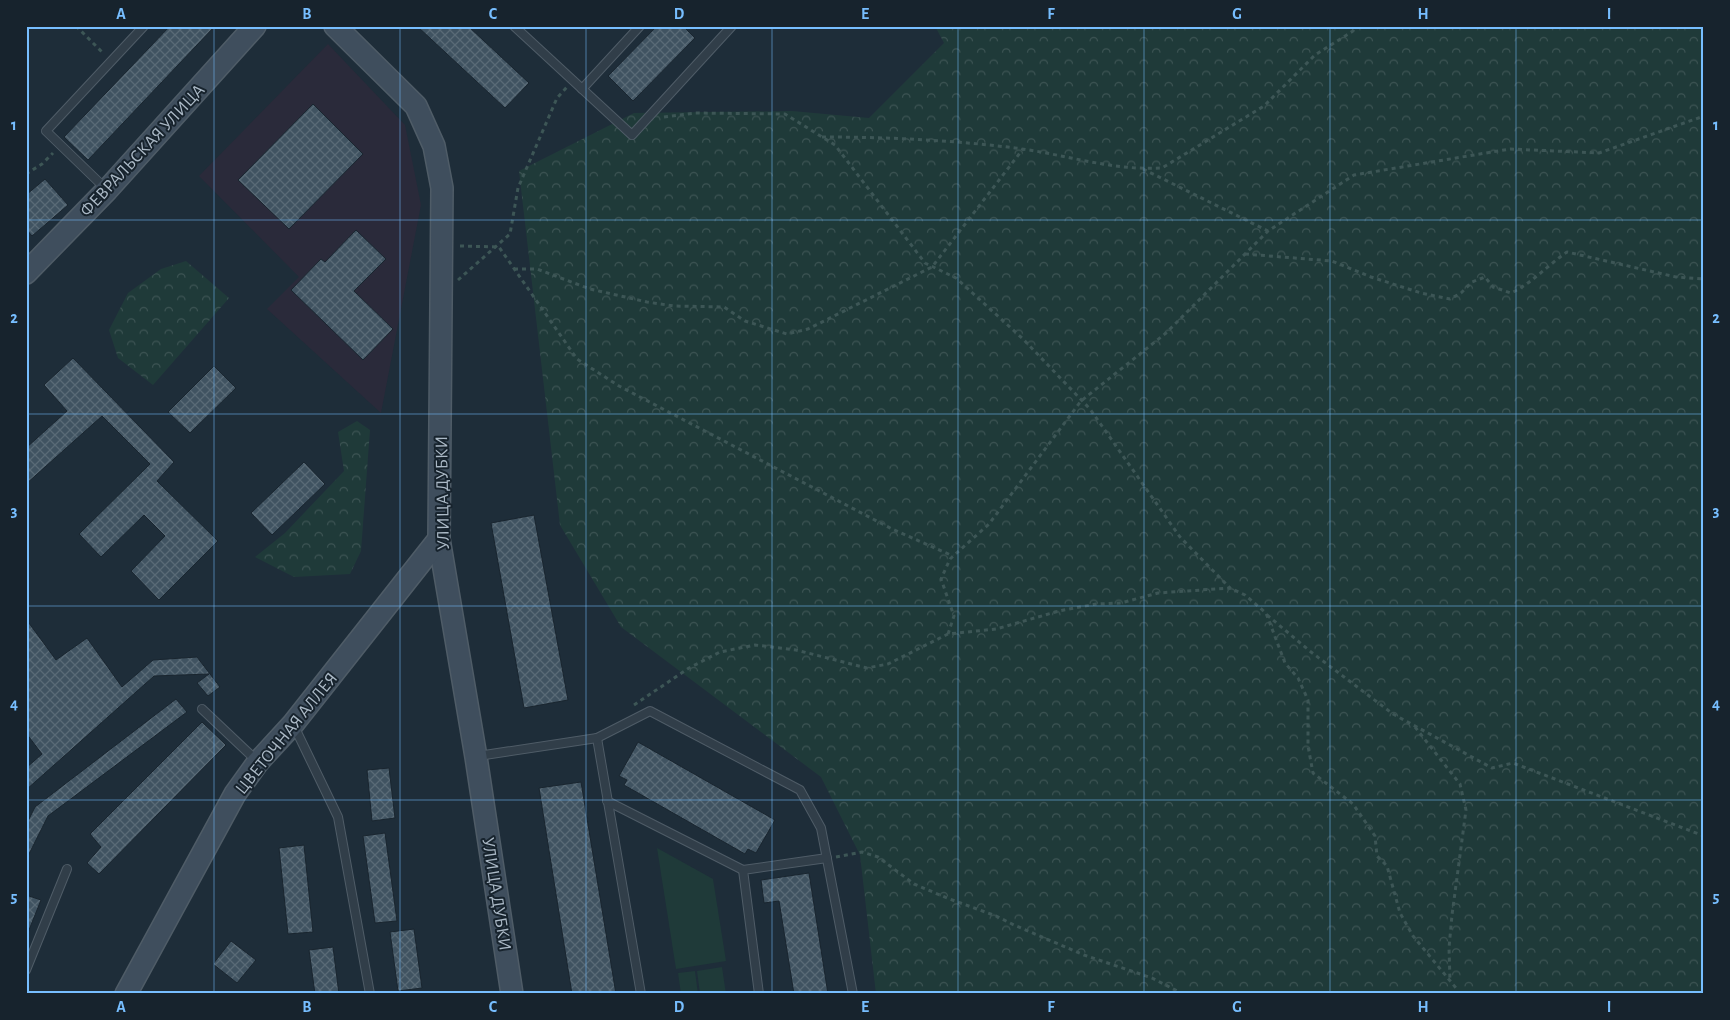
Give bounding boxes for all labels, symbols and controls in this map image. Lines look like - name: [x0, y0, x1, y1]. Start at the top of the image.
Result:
- text: A: [116, 6, 126, 22]
- text: B: [302, 6, 312, 22]
- text: C: [489, 6, 498, 22]
- text: D: [674, 6, 685, 22]
- text: E: [861, 6, 869, 22]
- text: F: [1047, 6, 1055, 22]
- text: G: [1232, 6, 1242, 22]
- text: H: [1417, 6, 1429, 22]
- text: I: [1607, 6, 1611, 22]
- street label: ФЕВРАЛЬСКАЯ УЛИЦА: [77, 81, 209, 220]
- text: 1: [11, 117, 17, 133]
- text: 1: [1713, 117, 1719, 133]
- text: 2: [10, 310, 18, 326]
- text: 2: [1712, 310, 1720, 326]
- street label: УЛИЦА ДУБКИ: [433, 436, 453, 550]
- text: 3: [11, 503, 18, 519]
- text: 3: [1713, 503, 1720, 519]
- street label: ЦВЕТОЧНАЯ АЛЛЕЯ: [232, 669, 341, 798]
- text: 4: [10, 696, 18, 712]
- text: 4: [1712, 696, 1720, 712]
- street label: УЛИЦА ДУБКИ: [478, 836, 514, 952]
- text: 5: [11, 889, 18, 905]
- text: 5: [1713, 889, 1720, 905]
- text: A: [116, 999, 126, 1015]
- text: B: [302, 999, 312, 1015]
- text: C: [489, 999, 498, 1015]
- text: D: [674, 999, 685, 1015]
- text: E: [861, 999, 869, 1015]
- text: F: [1047, 999, 1055, 1015]
- text: G: [1232, 999, 1242, 1015]
- text: H: [1417, 999, 1429, 1015]
- text: I: [1607, 999, 1611, 1015]

